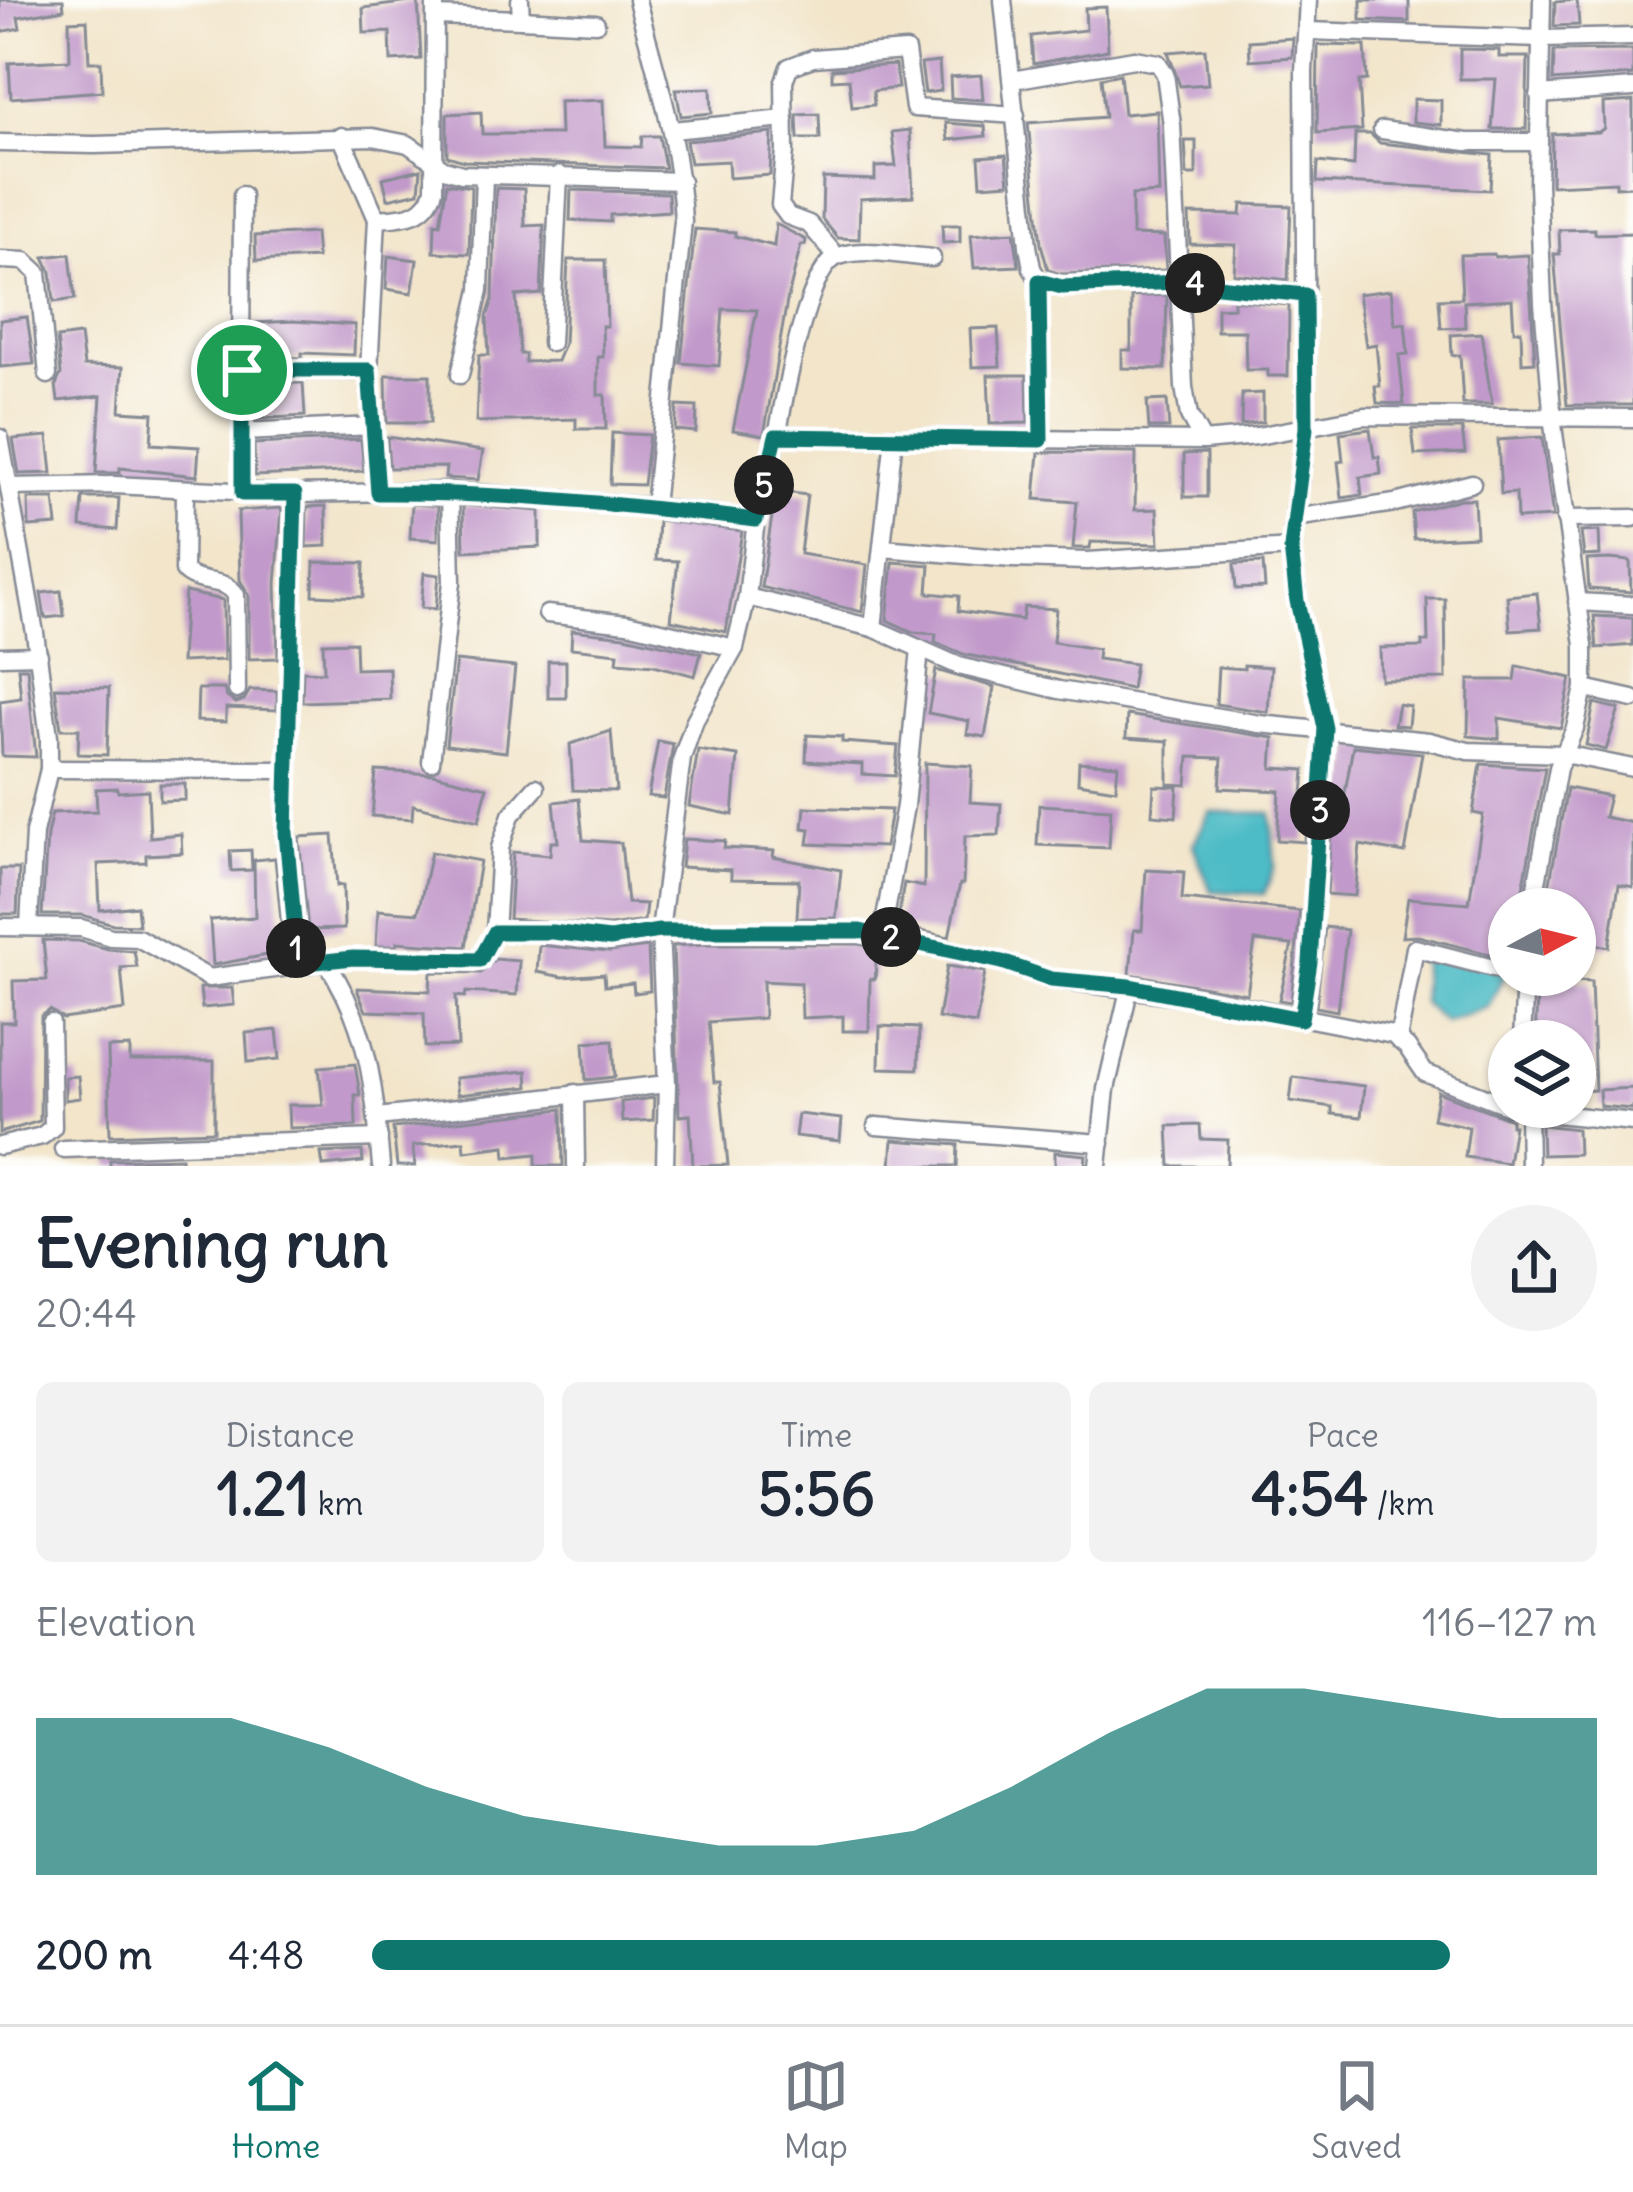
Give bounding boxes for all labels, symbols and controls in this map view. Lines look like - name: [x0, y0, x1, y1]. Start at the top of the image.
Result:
- pin: 4: [1165, 253, 1225, 313]
- text: 4: [1185, 262, 1205, 304]
- pin: [191, 319, 293, 421]
- icon: arrive: [209, 337, 275, 403]
- pin: 5: [734, 455, 794, 515]
- text: 5: [755, 464, 773, 506]
- pin: 3: [1290, 780, 1350, 840]
- text: 3: [1311, 789, 1329, 831]
- north arrow: [1488, 888, 1596, 996]
- map controls: [1488, 888, 1596, 1128]
- pin: 2: [861, 907, 921, 967]
- text: 2: [882, 916, 900, 958]
- pin: 1: [266, 918, 326, 978]
- text: 1: [289, 927, 303, 969]
- button: layers: [1488, 1020, 1596, 1128]
- text: Evening run: [36, 1202, 389, 1285]
- button: share: [1471, 1205, 1597, 1331]
- text: 20:44: [36, 1289, 137, 1338]
- text: Distance: [226, 1414, 355, 1456]
- text: Time: [781, 1414, 852, 1456]
- text: Pace: [1307, 1414, 1379, 1456]
- text: 1.21: [217, 1456, 310, 1531]
- text: 5:56: [758, 1456, 875, 1531]
- text: 4:54: [1251, 1456, 1369, 1531]
- text: km: [310, 1482, 363, 1524]
- text: /km: [1369, 1482, 1434, 1524]
- text: Elevation: [36, 1598, 196, 1647]
- text: 116–127 m: [1422, 1598, 1597, 1647]
- text: 200 m: [36, 1931, 152, 1980]
- text: 4:48: [228, 1931, 304, 1980]
- tab: Home: [231, 2053, 320, 2167]
- tab: Map: [783, 2053, 849, 2167]
- tab: Saved: [1311, 2053, 1402, 2167]

